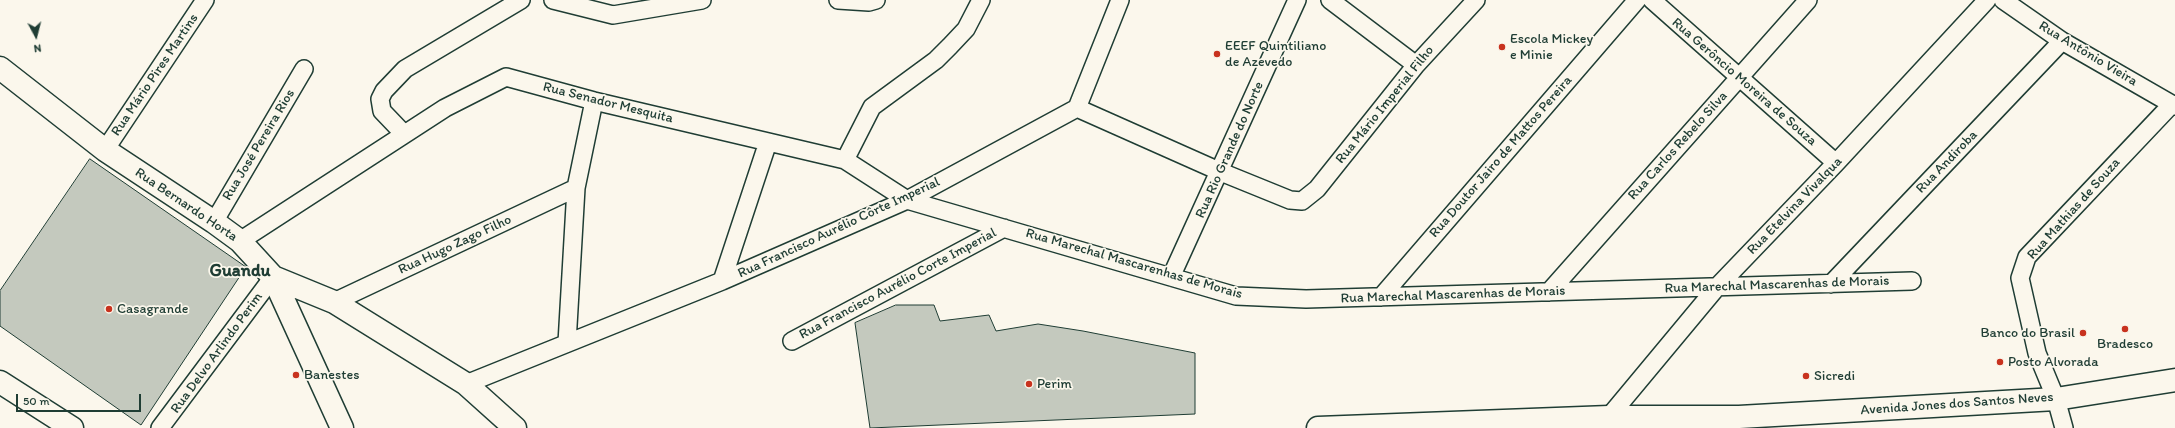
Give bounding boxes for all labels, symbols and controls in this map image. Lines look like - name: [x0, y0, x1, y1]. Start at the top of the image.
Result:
- street label: Rua Mário Pires Martins: [108, 11, 202, 139]
- street label: Rua Gerôncio Moreira de Souza: [1668, 14, 1820, 150]
- north arrow: [16, 16, 56, 56]
- street label: Rua Antônio Vieira: [2036, 18, 2140, 90]
- place label: Escola Mickey e Minie: [1510, 31, 1593, 64]
- place label: EEEF Quintiliano de Azevedo: [1225, 38, 1326, 70]
- text: N: [33, 42, 42, 55]
- marker: Escola Mickey e Minie: [1497, 42, 1507, 52]
- street label: Rua Mário Imperial Filho: [1332, 43, 1438, 167]
- marker: EEEF Quintiliano de Azevedo: [1212, 49, 1222, 59]
- street label: Rua Doutor Jairo de Mattos Pereira: [1426, 73, 1576, 241]
- street label: Rua Senador Mesquita: [541, 79, 675, 127]
- street label: Rua Rio Grande do Norte: [1192, 79, 1268, 221]
- street label: Rua José Pereira Rios: [219, 86, 299, 204]
- street label: Rua Carlos Rebelo Silva: [1625, 88, 1731, 204]
- street label: Rua Andiroba: [1913, 127, 1981, 197]
- street label: Rua Etelvina Vivalqua: [1744, 154, 1846, 258]
- street label: Rua Mathias de Souza: [2024, 155, 2124, 263]
- street label: Rua Bernardo Horta: [132, 164, 240, 246]
- street label: Rua Francisco Aurélio Côrte Imperial: [735, 174, 943, 282]
- street label: Rua Hugo Zago Filho: [396, 211, 514, 279]
- street label: Rua Francisco Aurélio Corte Imperial: [797, 225, 999, 343]
- street label: Rua Marechal Mascarenhas de Morais: [1024, 225, 1244, 303]
- district label: Guandu: [209, 260, 271, 282]
- street label: Rua Marechal Mascarenhas de Morais: [1664, 273, 1890, 297]
- street label: Rua Marechal Mascarenhas de Morais: [1340, 283, 1566, 307]
- street label: Rua Delvo Arlindo Perim: [167, 289, 267, 417]
- place label: Casagrande: [117, 301, 188, 317]
- marker: Casagrande: [104, 304, 114, 314]
- marker: Bradesco: [2120, 324, 2130, 334]
- place label: Banco do Brasil: [1980, 325, 2075, 341]
- marker: Banco do Brasil: [2078, 328, 2088, 338]
- place label: Bradesco: [2097, 336, 2153, 352]
- place label: Posto Alvorada: [2008, 354, 2098, 370]
- marker: Posto Alvorada: [1995, 357, 2005, 367]
- place label: Banestes: [304, 367, 359, 383]
- place label: Sicredi: [1814, 368, 1855, 384]
- marker: Banestes: [291, 370, 301, 380]
- marker: Sicredi: [1801, 371, 1811, 381]
- place label: Perim: [1037, 376, 1072, 392]
- marker: Perim: [1024, 379, 1034, 389]
- scale bar: [18, 386, 143, 412]
- street label: Avenida Jones dos Santos Neves: [1860, 389, 2054, 419]
- text: 50 m: [23, 394, 49, 408]

